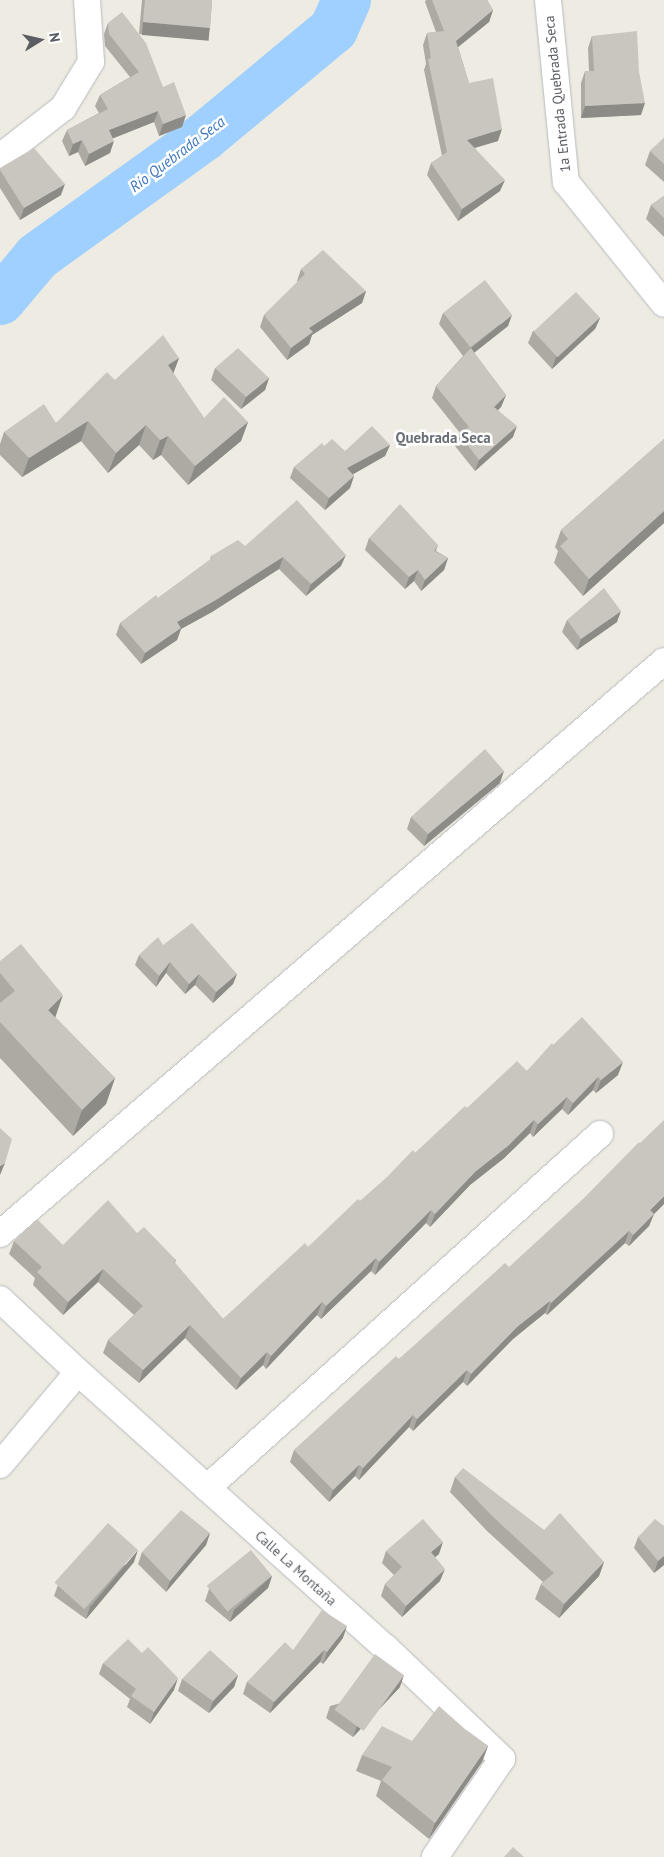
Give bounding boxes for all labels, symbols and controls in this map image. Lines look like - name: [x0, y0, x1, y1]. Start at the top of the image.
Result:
- north arrow: [15, 15, 65, 65]
- street label: 1a Entrada Quebrada Seca: [540, 15, 574, 173]
- text: N: [45, 31, 64, 43]
- water label: Río Quebrada Seca: [126, 112, 228, 196]
- district label: Quebrada Seca: [395, 429, 491, 447]
- street label: Calle La Montaña: [252, 1527, 340, 1609]

